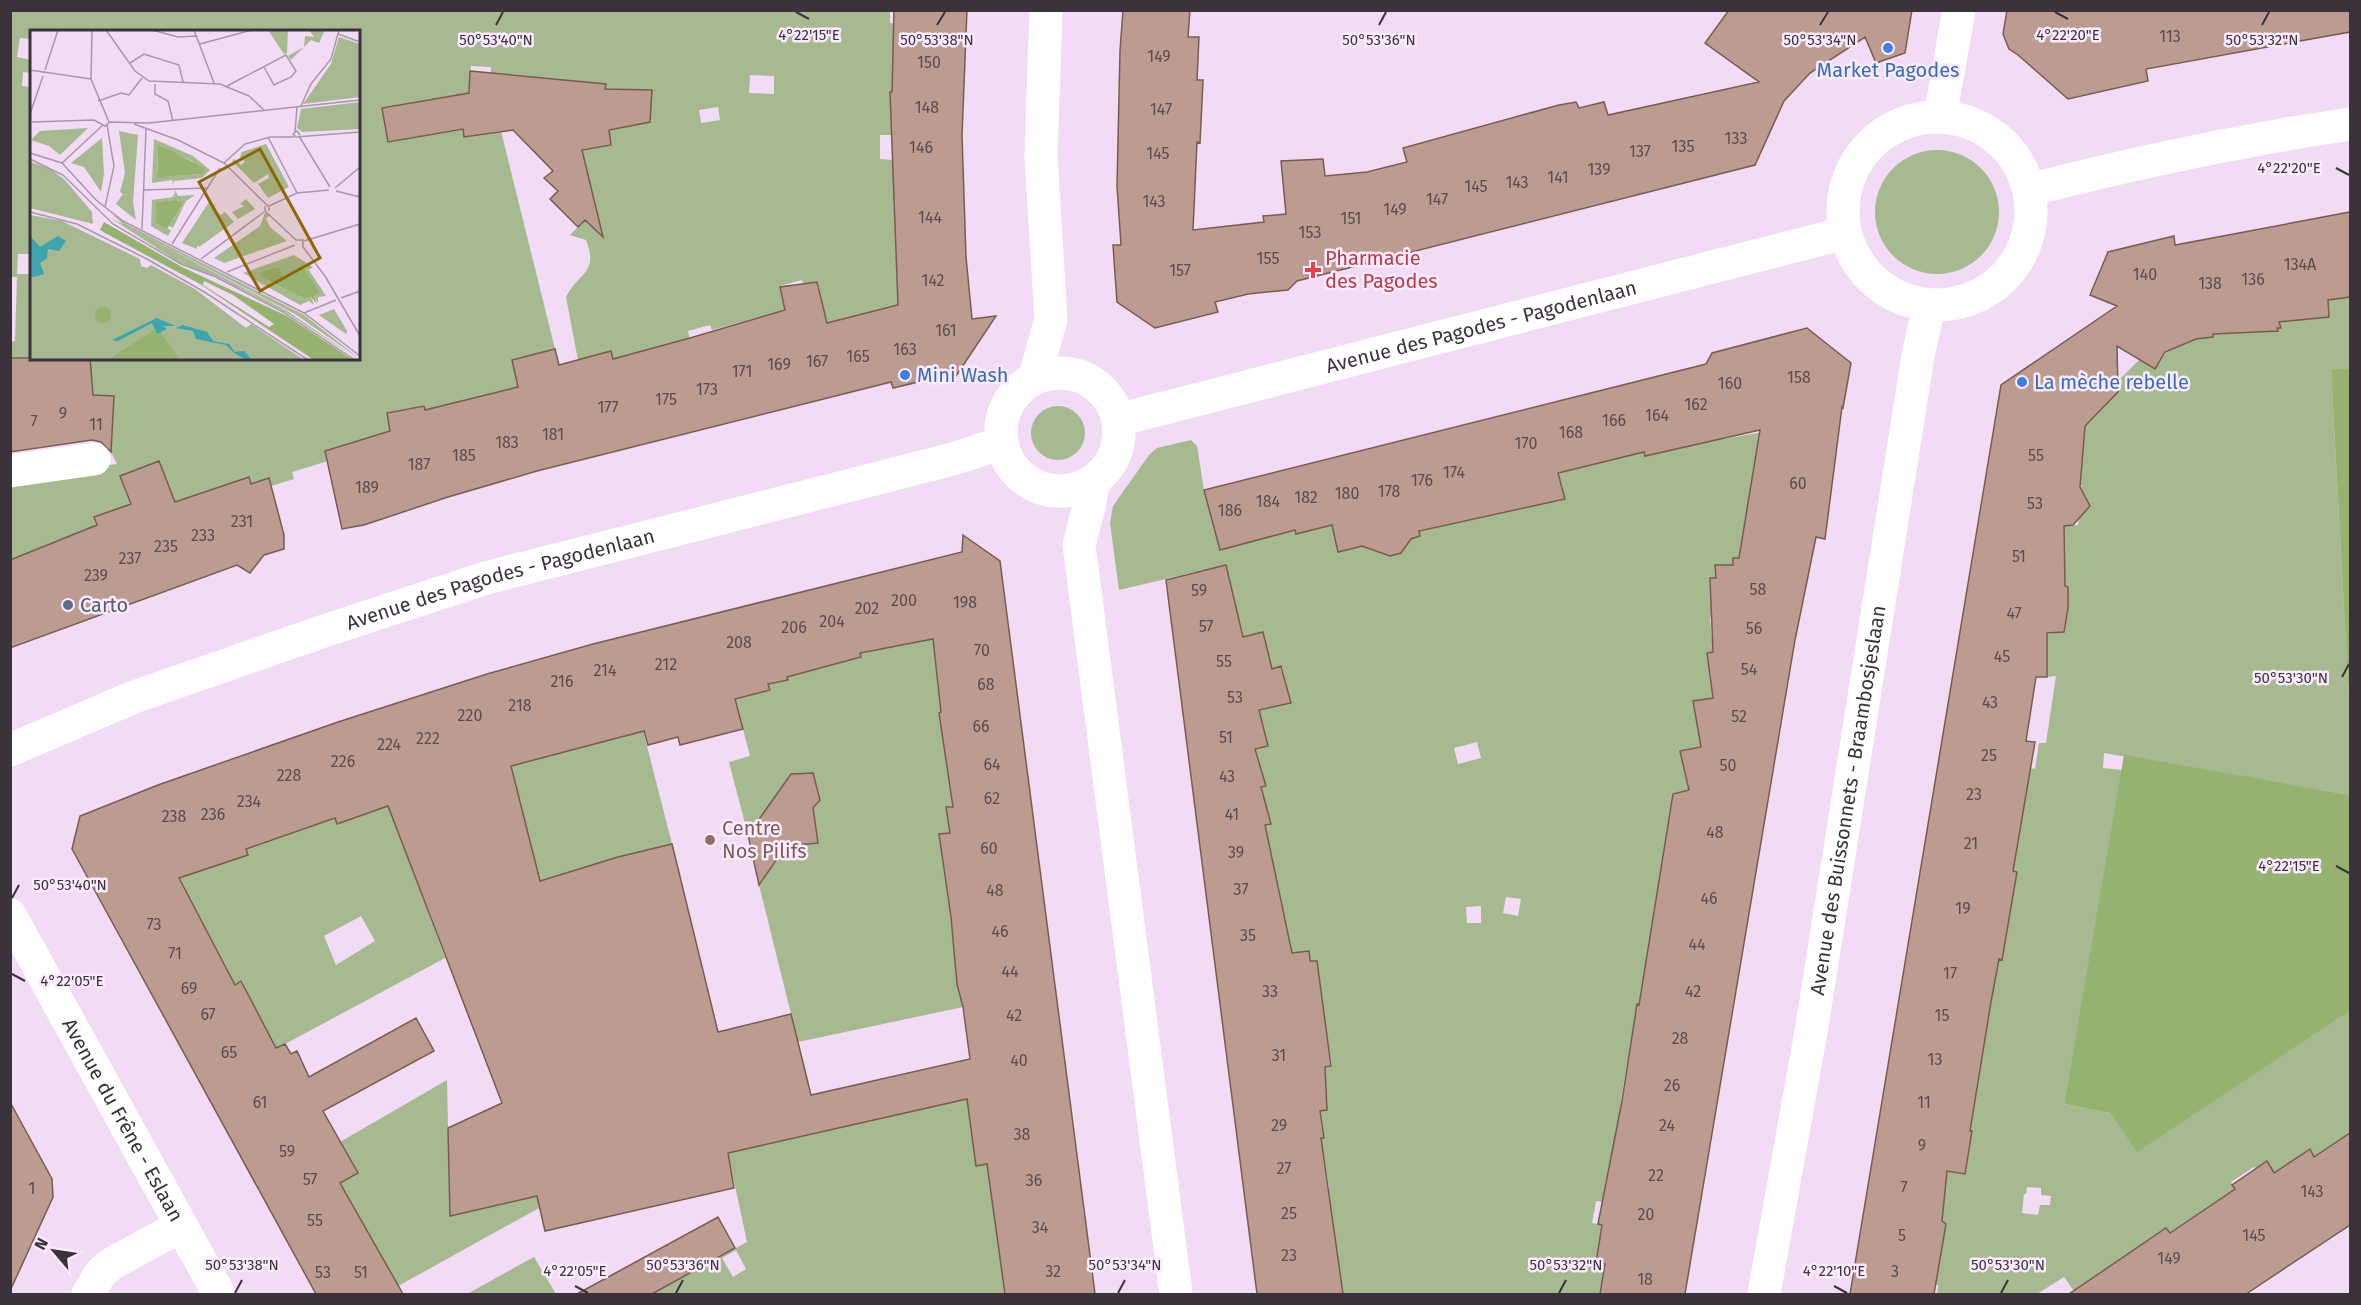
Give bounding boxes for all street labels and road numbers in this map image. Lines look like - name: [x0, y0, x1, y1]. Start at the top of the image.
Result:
- street label: Avenue des Pagodes - Pagodenlaan: [1323, 275, 1639, 378]
- street label: Avenue des Pagodes - Pagodenlaan: [343, 524, 657, 635]
- street label: Avenue des Buissonnets - Braambosjeslaan: [1805, 603, 1890, 997]
- street label: Avenue du Frêne - Eslaan: [57, 1014, 189, 1226]

